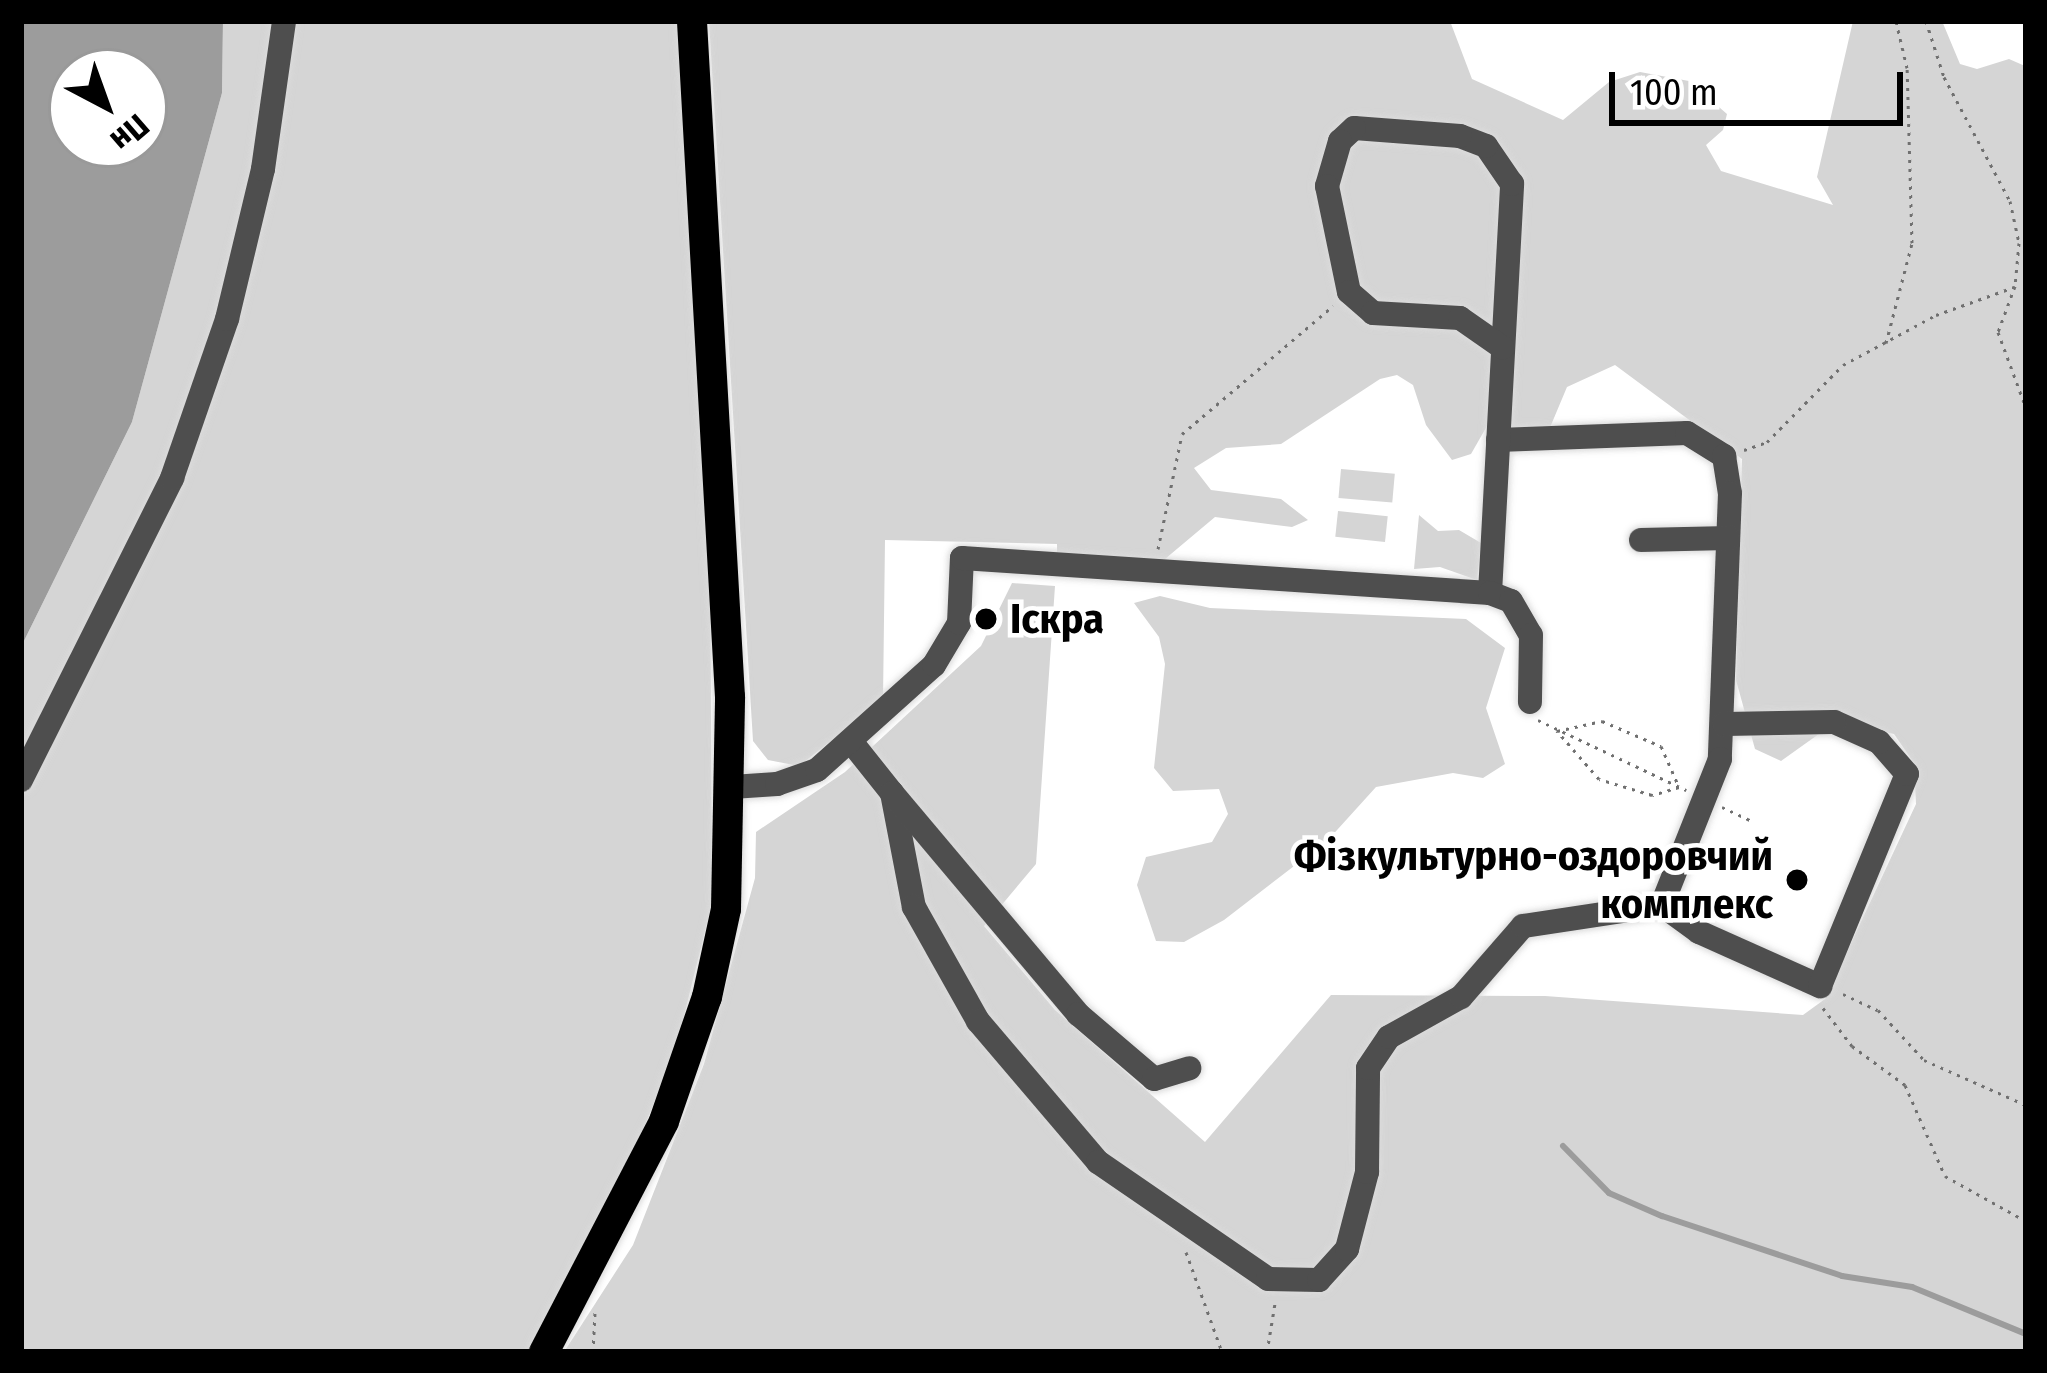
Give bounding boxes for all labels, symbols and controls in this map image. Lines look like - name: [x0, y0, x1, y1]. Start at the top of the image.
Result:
- north arrow: [48, 48, 168, 168]
- scale bar: [1615, 48, 1909, 122]
- text: 100 m: [1630, 71, 1718, 115]
- text: Пн: [102, 106, 157, 160]
- place label: Іскра: [1010, 594, 1104, 644]
- marker: Іскра: [973, 606, 999, 632]
- place label: Фізкультурно-оздоровчий комплекс: [1294, 831, 1773, 930]
- marker: Фізкультурно-оздоровчий комплекс: [1784, 867, 1810, 893]

